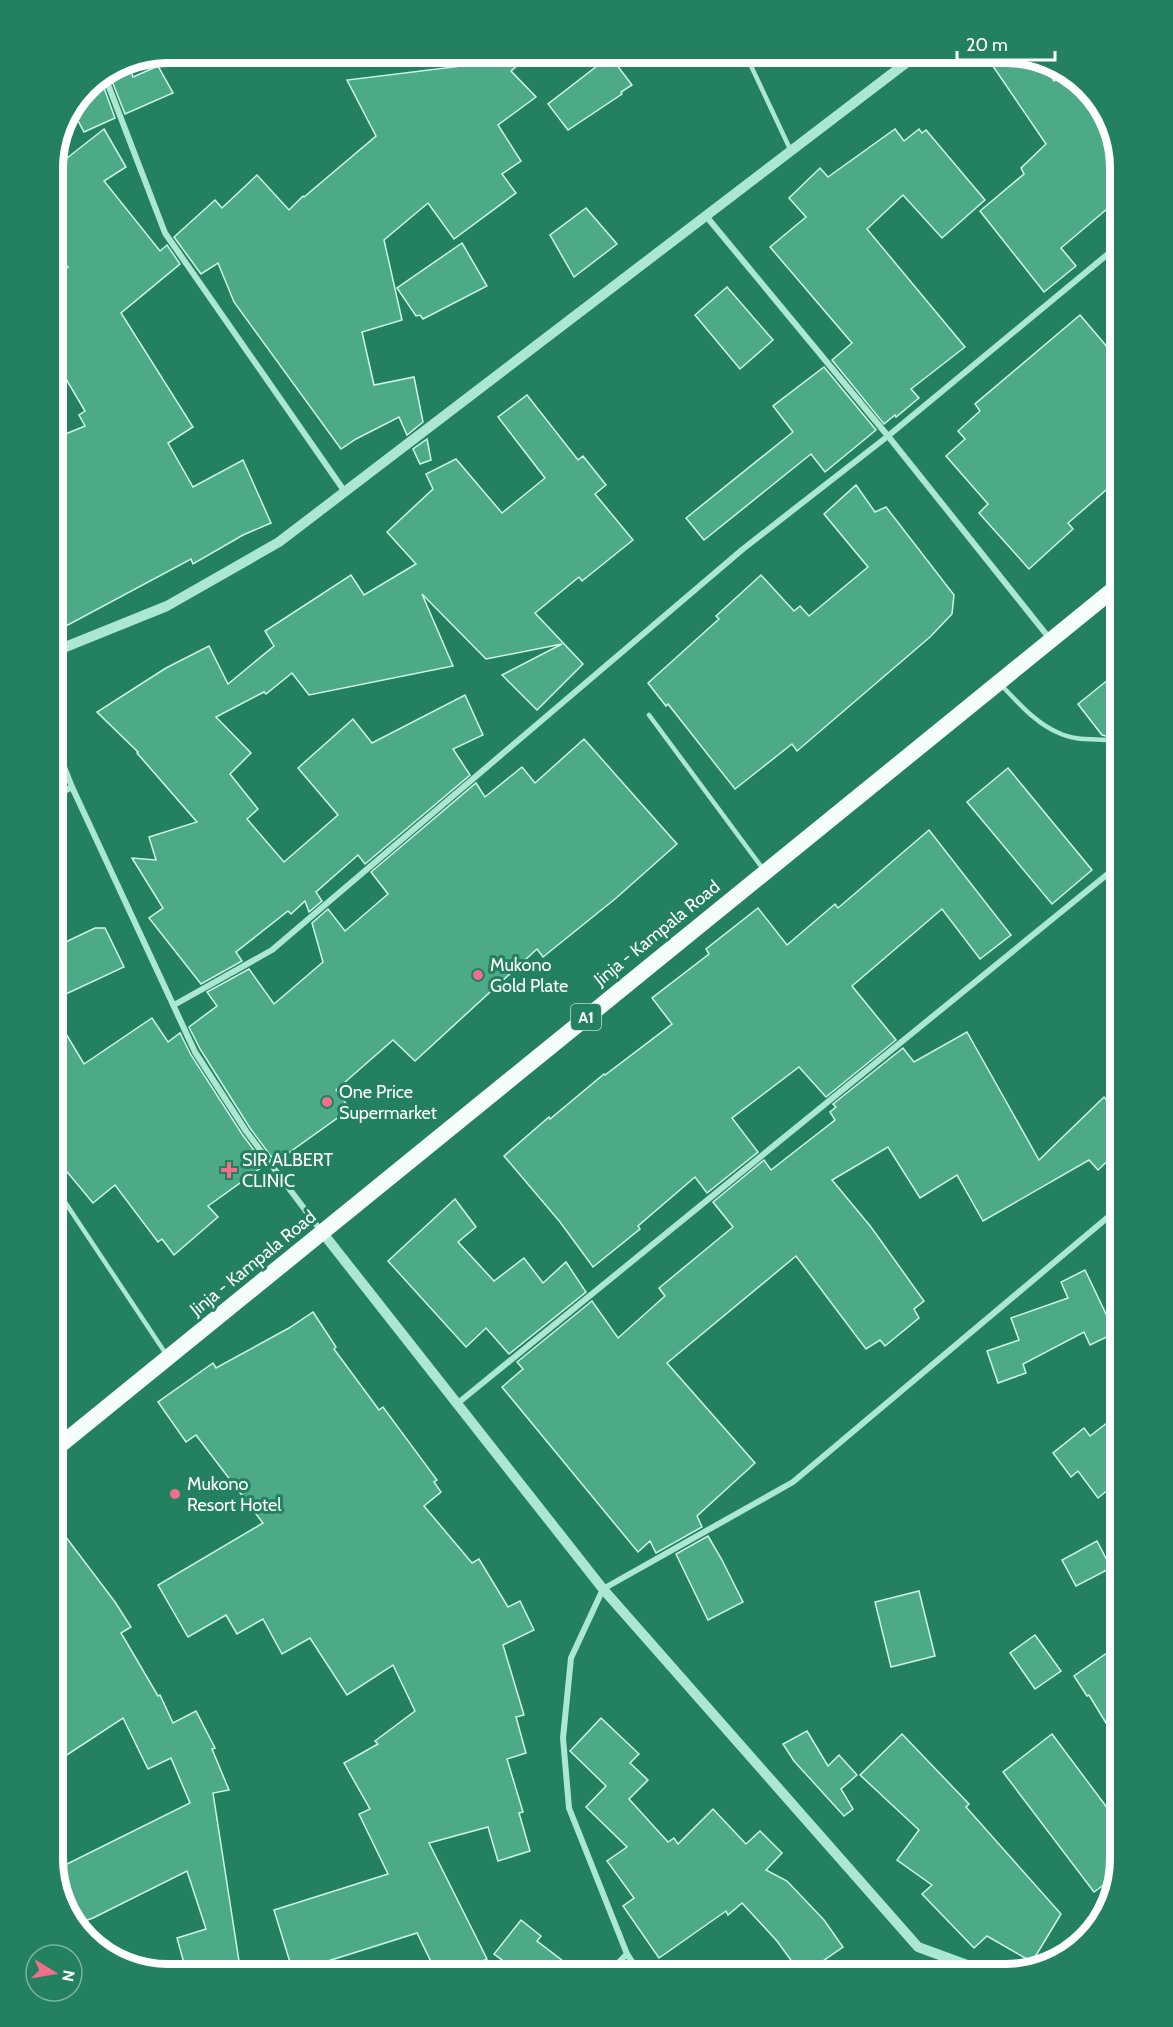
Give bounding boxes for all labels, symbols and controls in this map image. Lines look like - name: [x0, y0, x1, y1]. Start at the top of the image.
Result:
- scale bar: [957, 24, 1054, 62]
- text: 20 m: [966, 34, 1008, 56]
- street label: Jinja - Kampala Road: [589, 875, 724, 991]
- place label: Mukono Gold Plate: [490, 954, 568, 997]
- marker: Mukono Gold Plate: [471, 968, 485, 982]
- road number: A1: [571, 1004, 601, 1030]
- place label: One Price Supermarket: [339, 1081, 437, 1124]
- marker: One Price Supermarket: [320, 1095, 334, 1109]
- place label: SIR ALBERT CLINIC: [242, 1149, 333, 1192]
- marker: SIR ALBERT CLINIC: [220, 1161, 238, 1179]
- street label: Jinja - Kampala Road: [185, 1205, 320, 1321]
- place label: Mukono Resort Hotel: [187, 1473, 282, 1516]
- marker: Mukono Resort Hotel: [168, 1487, 182, 1501]
- north arrow: [24, 1943, 84, 2003]
- text: N: [58, 1968, 79, 1983]

